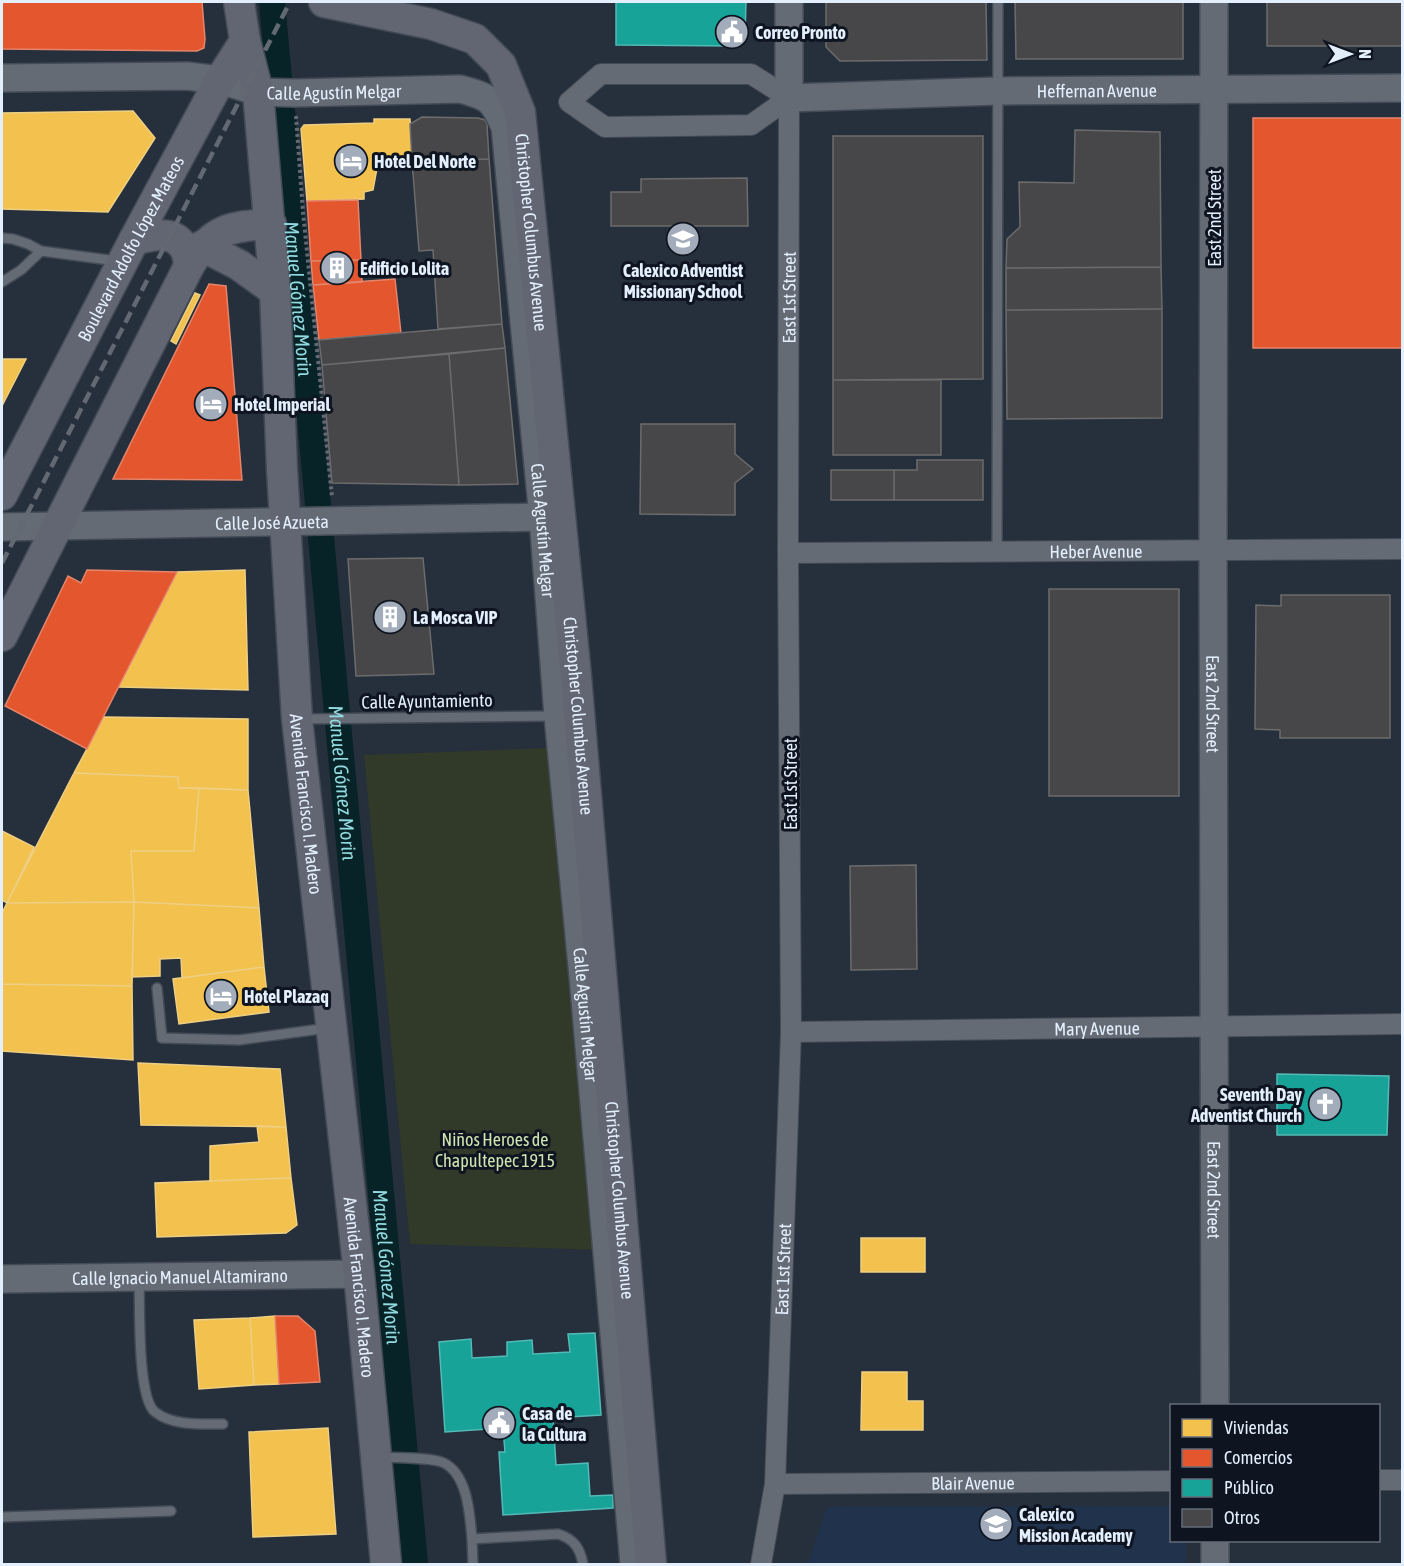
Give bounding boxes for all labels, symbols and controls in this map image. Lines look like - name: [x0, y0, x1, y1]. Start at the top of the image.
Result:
- public building icon: Correo Pronto: [714, 14, 750, 50]
- place label: Correo Pronto: [755, 22, 846, 43]
- north arrow: [1320, 24, 1380, 84]
- text: N: [1356, 49, 1374, 59]
- street label: Heffernan Avenue: [1037, 79, 1157, 101]
- street label: Calle Agustín Melgar: [266, 80, 402, 104]
- street label: Christopher Columbus Avenue: [512, 132, 552, 332]
- hotel icon: Hotel Del Norte: [333, 143, 369, 179]
- place label: Hotel Del Norte: [374, 151, 476, 172]
- street label: Boulevard Adolfo López Mateos: [73, 152, 188, 345]
- street label: East 2nd Street: [1204, 169, 1225, 267]
- water label: Manuel Gómez Morin: [281, 220, 318, 378]
- school or university icon: Calexico Adventist Missionary School: [665, 221, 701, 257]
- building icon: Edificio Lolita: [319, 250, 355, 286]
- street label: East 1st Street: [778, 251, 799, 344]
- place label: Edificio Lolita: [360, 258, 449, 279]
- place label: Calexico Adventist Missionary School: [623, 260, 744, 302]
- hotel icon: Hotel Imperial: [193, 386, 229, 422]
- place label: Hotel Imperial: [234, 394, 330, 415]
- street label: Calle Agustín Melgar: [527, 462, 560, 599]
- street label: Calle José Azueta: [215, 510, 329, 534]
- street label: Heber Avenue: [1049, 540, 1143, 562]
- building icon: La Mosca VIP: [372, 599, 408, 635]
- place label: La Mosca VIP: [413, 607, 498, 628]
- street label: Christopher Columbus Avenue: [560, 616, 598, 816]
- street label: East 2nd Street: [1203, 655, 1224, 753]
- street label: Calle Ayuntamiento: [361, 689, 493, 713]
- water label: Manuel Gómez Morin: [325, 704, 362, 862]
- street label: Avenida Francisco I. Madero: [286, 713, 327, 895]
- street label: East 1st Street: [780, 738, 801, 830]
- street label: Calle Agustín Melgar: [570, 947, 603, 1083]
- hotel icon: Hotel Plazaq: [203, 978, 239, 1014]
- place label: Hotel Plazaq: [244, 986, 329, 1007]
- street label: Mary Avenue: [1054, 1017, 1140, 1039]
- place label: Seventh Day Adventist Church: [1190, 1084, 1303, 1126]
- church icon: Seventh Day Adventist Church: [1307, 1086, 1343, 1122]
- street label: Christopher Columbus Avenue: [601, 1100, 639, 1300]
- park label: Niños Heroes de Chapultepec 1915: [435, 1129, 555, 1171]
- street label: East 2nd Street: [1204, 1141, 1225, 1239]
- water label: Manuel Gómez Morin: [369, 1188, 406, 1346]
- street label: Avenida Francisco I. Madero: [340, 1196, 379, 1378]
- street label: East 1st Street: [770, 1223, 795, 1316]
- street label: Calle Ignacio Manuel Altamirano: [72, 1264, 288, 1289]
- place label: Casa de la Cultura: [522, 1403, 586, 1445]
- legend: [1170, 1404, 1380, 1542]
- public building icon: Casa de la Cultura: [481, 1405, 517, 1441]
- text: Viviendas: [1224, 1417, 1289, 1438]
- text: Comercios: [1224, 1447, 1293, 1468]
- street label: Blair Avenue: [931, 1472, 1015, 1493]
- text: Público: [1224, 1477, 1274, 1498]
- place label: Calexico Mission Academy: [1019, 1504, 1133, 1546]
- school or university icon: Calexico Mission Academy: [978, 1506, 1014, 1542]
- text: Otros: [1224, 1507, 1260, 1528]

